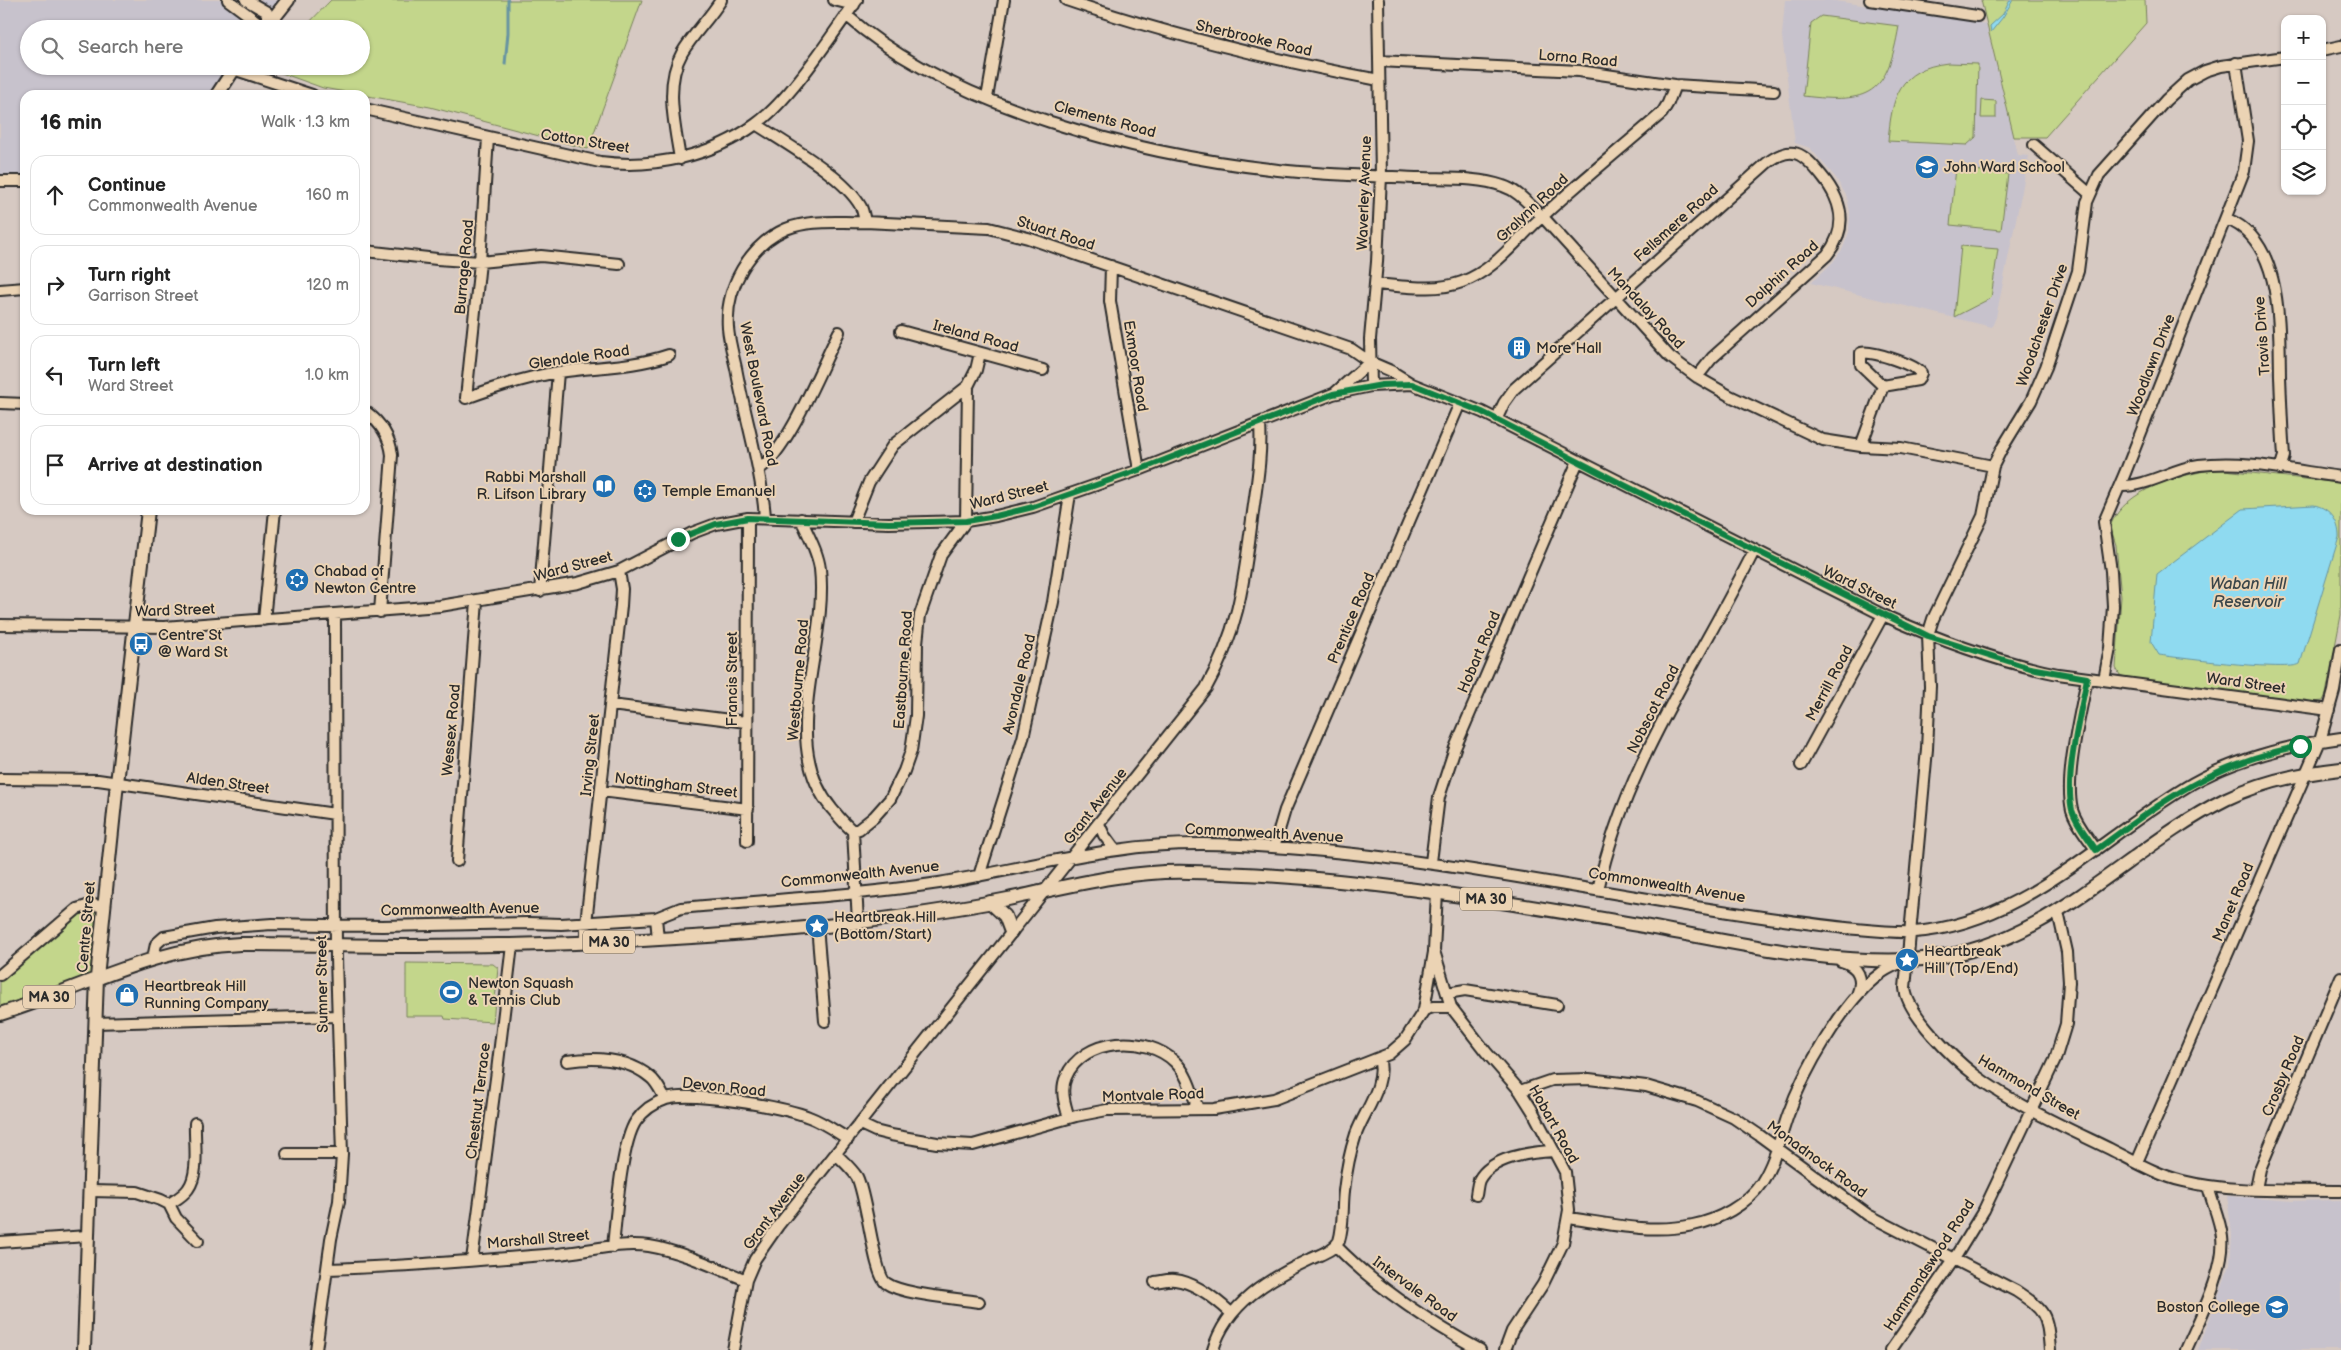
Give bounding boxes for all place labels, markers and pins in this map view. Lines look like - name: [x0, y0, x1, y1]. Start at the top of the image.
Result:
- school or university icon: John Ward School: [1914, 154, 1940, 180]
- place label: John Ward School: [1944, 158, 2065, 177]
- building icon: More Hall: [1506, 335, 1532, 361]
- place label: More Hall: [1536, 339, 1602, 358]
- place label: Rabbi Marshall R. Lifson Library: [476, 468, 586, 504]
- library icon: Rabbi Marshall R. Lifson Library: [591, 473, 617, 499]
- synagogue icon: Temple Emanuel: [632, 478, 658, 504]
- place label: Temple Emanuel: [662, 482, 775, 501]
- place label: Chabad of Newton Centre: [314, 562, 416, 598]
- synagogue icon: Chabad of Newton Centre: [284, 567, 310, 593]
- place label: Centre St @ Ward St: [158, 626, 228, 662]
- bus stop icon: Centre St @ Ward St: [128, 631, 154, 657]
- place label: Heartbreak Hill (Bottom/Start): [834, 908, 936, 944]
- place icon: Heartbreak Hill (Bottom/Start): [804, 913, 830, 939]
- place label: Heartbreak Hill (Top/End): [1924, 942, 2019, 978]
- place icon: Heartbreak Hill (Top/End): [1894, 947, 1920, 973]
- place label: Newton Squash & Tennis Club: [468, 974, 574, 1010]
- place label: Heartbreak Hill Running Company: [144, 977, 269, 1013]
- sports icon: Newton Squash & Tennis Club: [438, 979, 464, 1005]
- shop icon: Heartbreak Hill Running Company: [114, 982, 140, 1008]
- school or university icon: Boston College: [2264, 1294, 2290, 1320]
- place label: Boston College: [2156, 1298, 2260, 1317]

